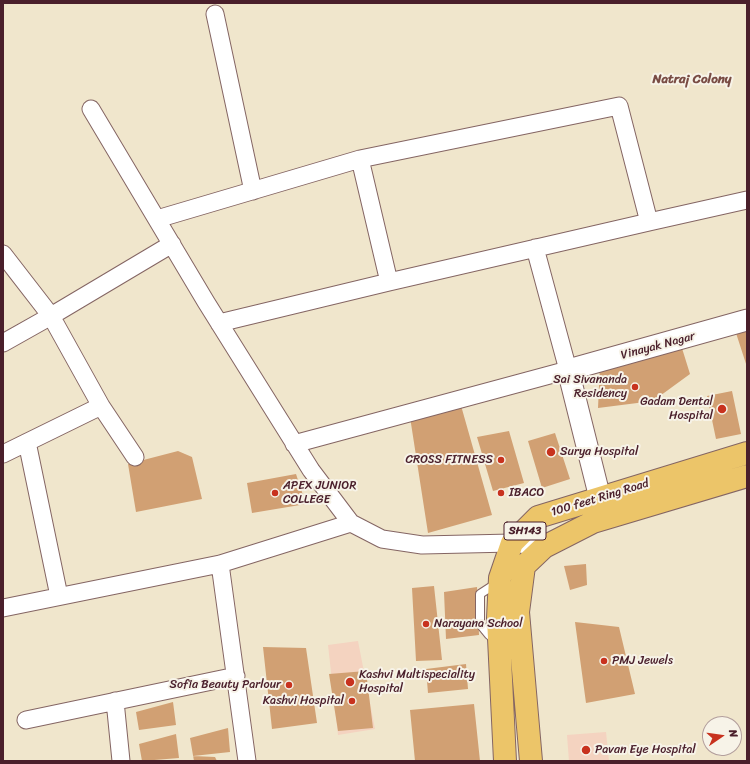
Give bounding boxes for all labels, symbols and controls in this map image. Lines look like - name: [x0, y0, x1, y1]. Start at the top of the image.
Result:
- district label: Natraj Colony: [653, 72, 731, 88]
- street label: Vinayak Nagar: [619, 329, 697, 363]
- place label: Sai Sivananda Residency: [553, 373, 627, 401]
- marker: Sai Sivananda Residency: [630, 382, 640, 392]
- place label: Gadam Dental Hospital: [640, 395, 713, 423]
- marker: Gadam Dental Hospital: [716, 403, 728, 415]
- place label: Surya Hospital: [560, 445, 638, 459]
- marker: Surya Hospital: [545, 446, 557, 458]
- place label: CROSS FITNESS: [406, 453, 493, 467]
- marker: CROSS FITNESS: [496, 455, 506, 465]
- street label: 100 feet Ring Road: [549, 476, 651, 520]
- place label: APEX JUNIOR COLLEGE: [283, 479, 356, 507]
- place label: IBACO: [509, 486, 544, 500]
- marker: APEX JUNIOR COLLEGE: [270, 488, 280, 498]
- marker: IBACO: [496, 488, 506, 498]
- road number: SH143: [504, 522, 546, 540]
- place label: Narayana School: [434, 617, 523, 631]
- marker: Narayana School: [421, 619, 431, 629]
- place label: PMJ Jewels: [612, 654, 673, 668]
- marker: PMJ Jewels: [599, 656, 609, 666]
- place label: Kashvi Multispeciality Hospital: [359, 668, 475, 696]
- marker: Kashvi Multispeciality Hospital: [344, 676, 356, 688]
- place label: Sofia Beauty Parlour: [169, 678, 281, 692]
- marker: Sofia Beauty Parlour: [284, 680, 294, 690]
- place label: Kashvi Hospital: [263, 694, 344, 708]
- marker: Kashvi Hospital: [347, 696, 357, 706]
- north arrow: [702, 716, 742, 756]
- text: N: [723, 728, 743, 739]
- place label: Pavan Eye Hospital: [595, 743, 696, 757]
- marker: Pavan Eye Hospital: [580, 744, 592, 756]

